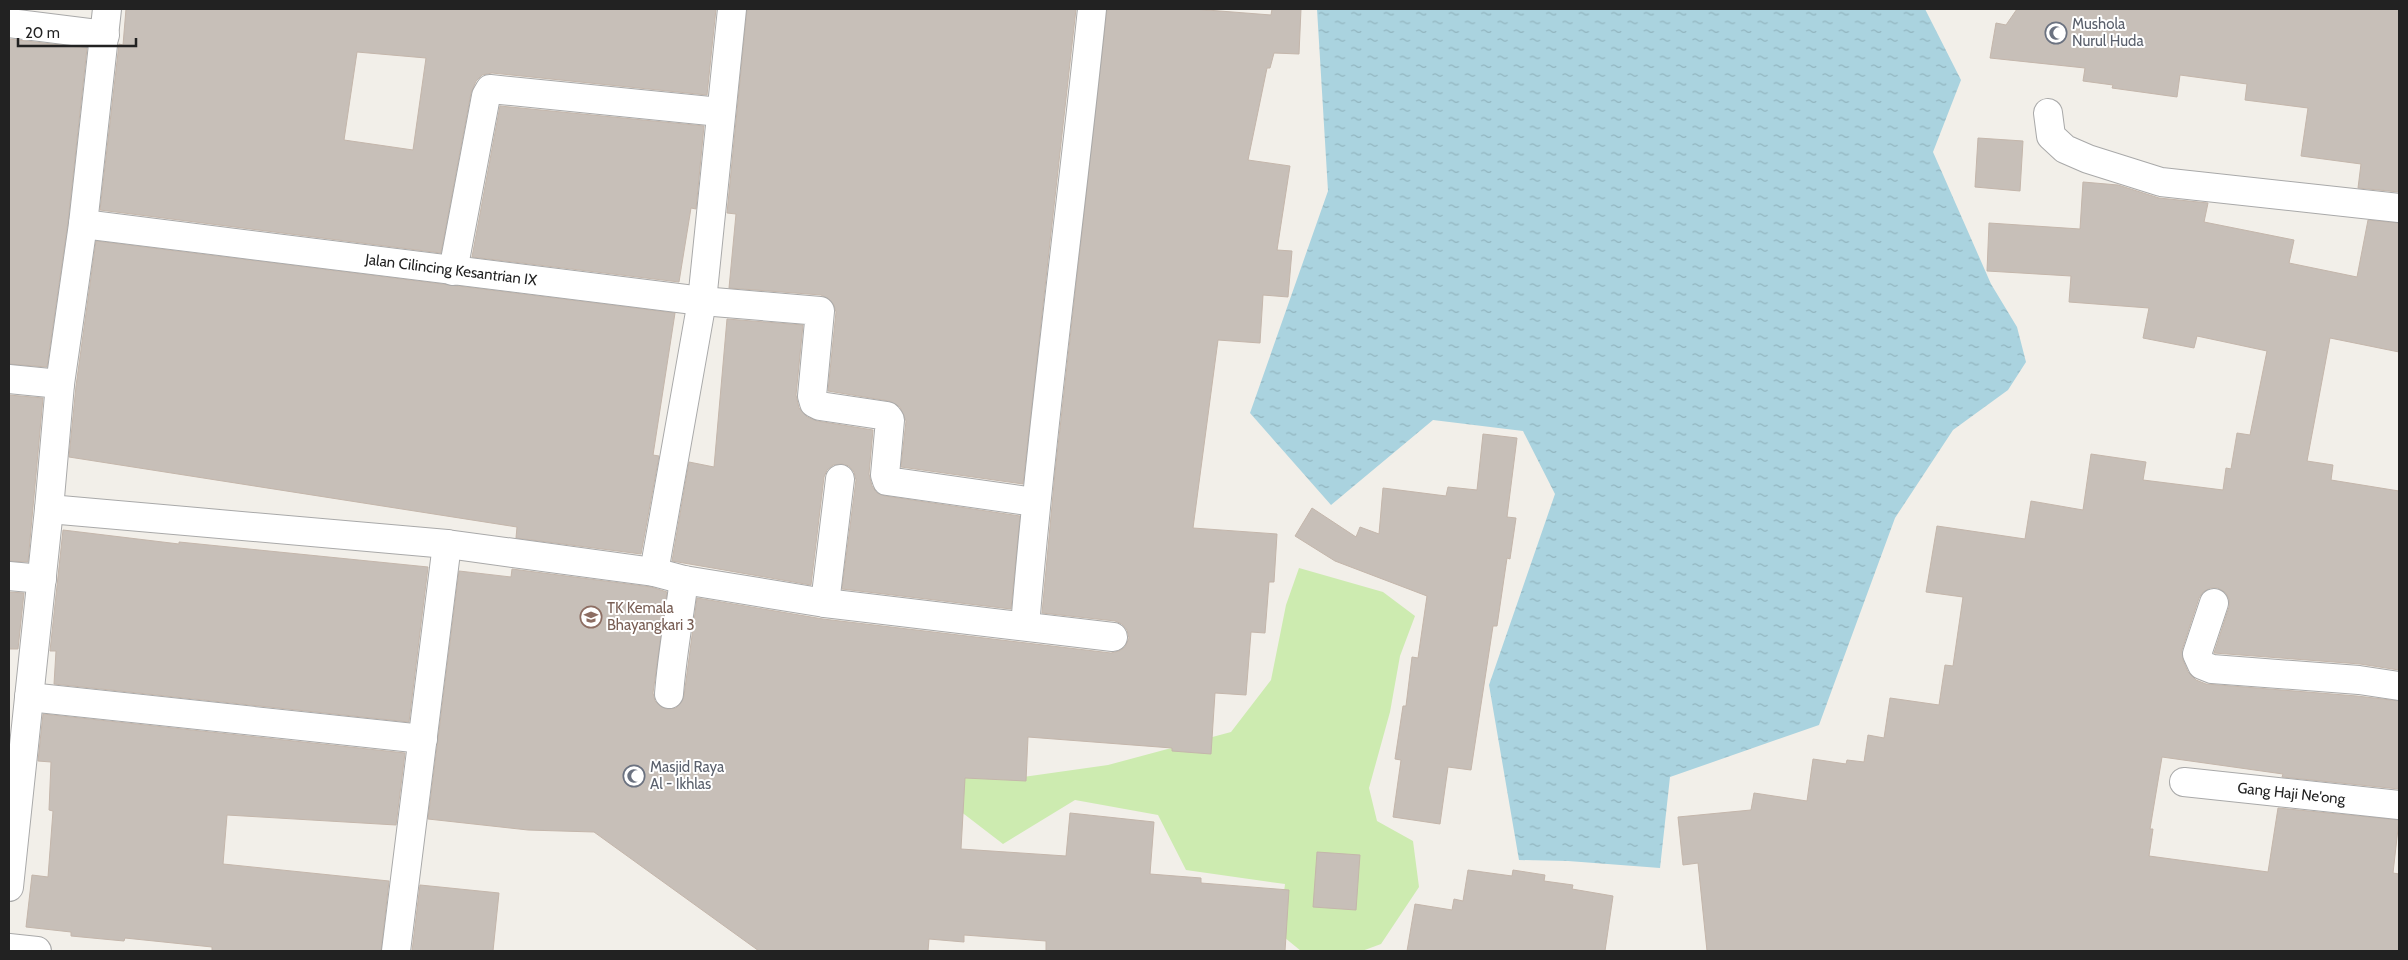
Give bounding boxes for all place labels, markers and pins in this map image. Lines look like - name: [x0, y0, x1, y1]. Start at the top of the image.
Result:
- place label: Mushola Nurul Huda: [2072, 15, 2144, 50]
- mosque icon: Mushola Nurul Huda: [2044, 21, 2068, 45]
- place label: TK Kemala Bhayangkari 3: [607, 599, 695, 634]
- school or university icon: TK Kemala Bhayangkari 3: [579, 605, 603, 629]
- place label: Masjid Raya Al - Ikhlas: [650, 758, 725, 793]
- mosque icon: Masjid Raya Al - Ikhlas: [622, 764, 646, 788]

